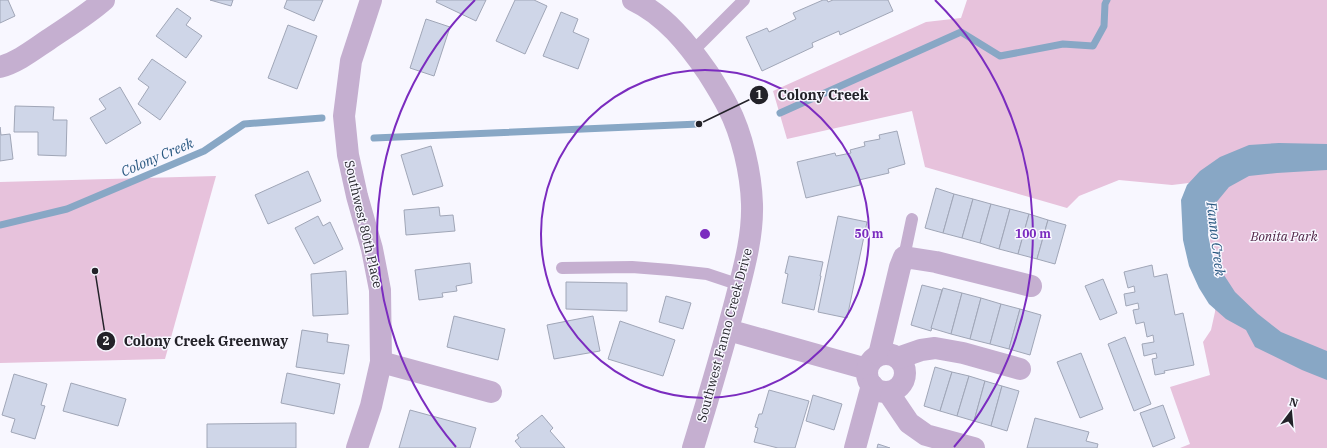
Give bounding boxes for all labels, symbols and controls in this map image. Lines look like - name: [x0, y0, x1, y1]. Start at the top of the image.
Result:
- callout: Colony Creek: [749, 82, 876, 108]
- text: Colony Creek: [778, 86, 869, 104]
- text: 1: [755, 87, 763, 102]
- water label: Colony Creek: [118, 133, 197, 180]
- street label: Southwest 80th Place: [341, 159, 386, 290]
- water label: Fanno Creek: [1202, 200, 1230, 278]
- text: 50 m: [855, 226, 884, 241]
- text: 100 m: [1015, 226, 1051, 241]
- centre of rings: [698, 227, 712, 241]
- park label: Bonita Park: [1249, 228, 1318, 245]
- street label: Southwest Fanno Creek Drive: [693, 246, 756, 424]
- callout: Colony Creek Greenway: [96, 328, 296, 354]
- text: Colony Creek Greenway: [124, 332, 288, 350]
- text: 2: [102, 333, 110, 348]
- north arrow: [1271, 392, 1311, 432]
- text: N: [1288, 394, 1300, 410]

